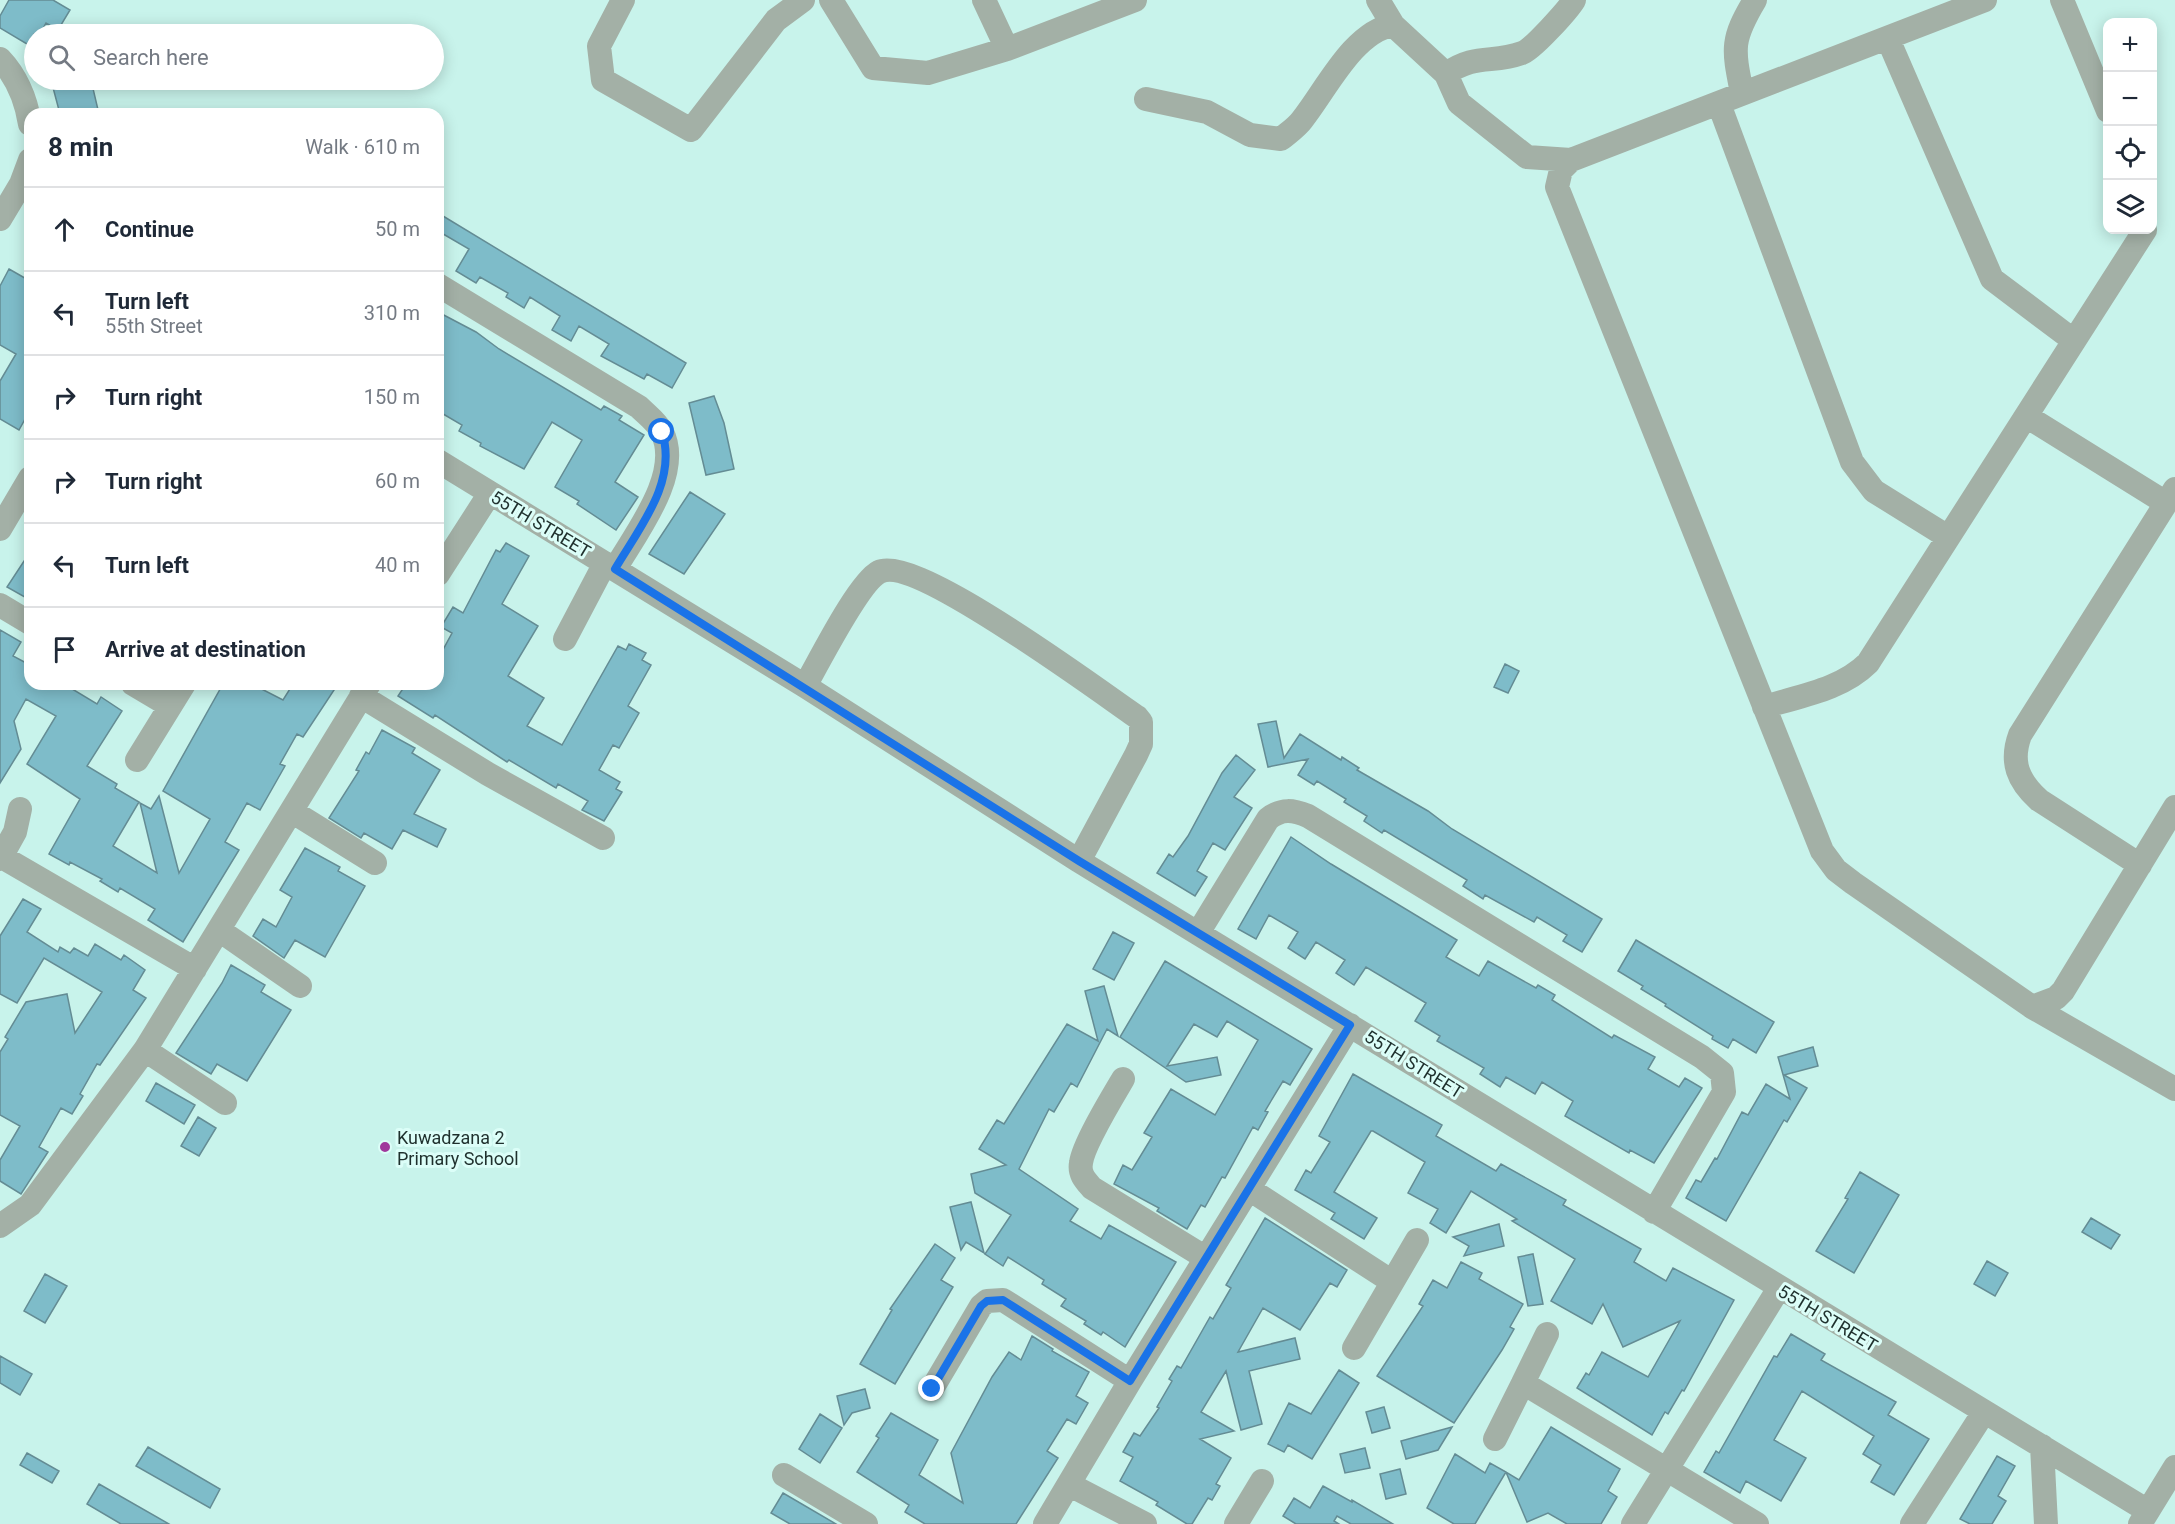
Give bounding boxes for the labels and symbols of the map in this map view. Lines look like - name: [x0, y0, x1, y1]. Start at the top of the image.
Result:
- route start: [648, 418, 674, 444]
- street label: 55TH STREET: [488, 486, 595, 562]
- street label: 55TH STREET: [1361, 1025, 1467, 1103]
- place label: Kuwadzana 2 Primary School: [397, 1127, 519, 1169]
- marker: Kuwadzana 2 Primary School: [378, 1140, 392, 1154]
- street label: 55TH STREET: [1775, 1280, 1882, 1356]
- route end: [918, 1375, 944, 1401]

